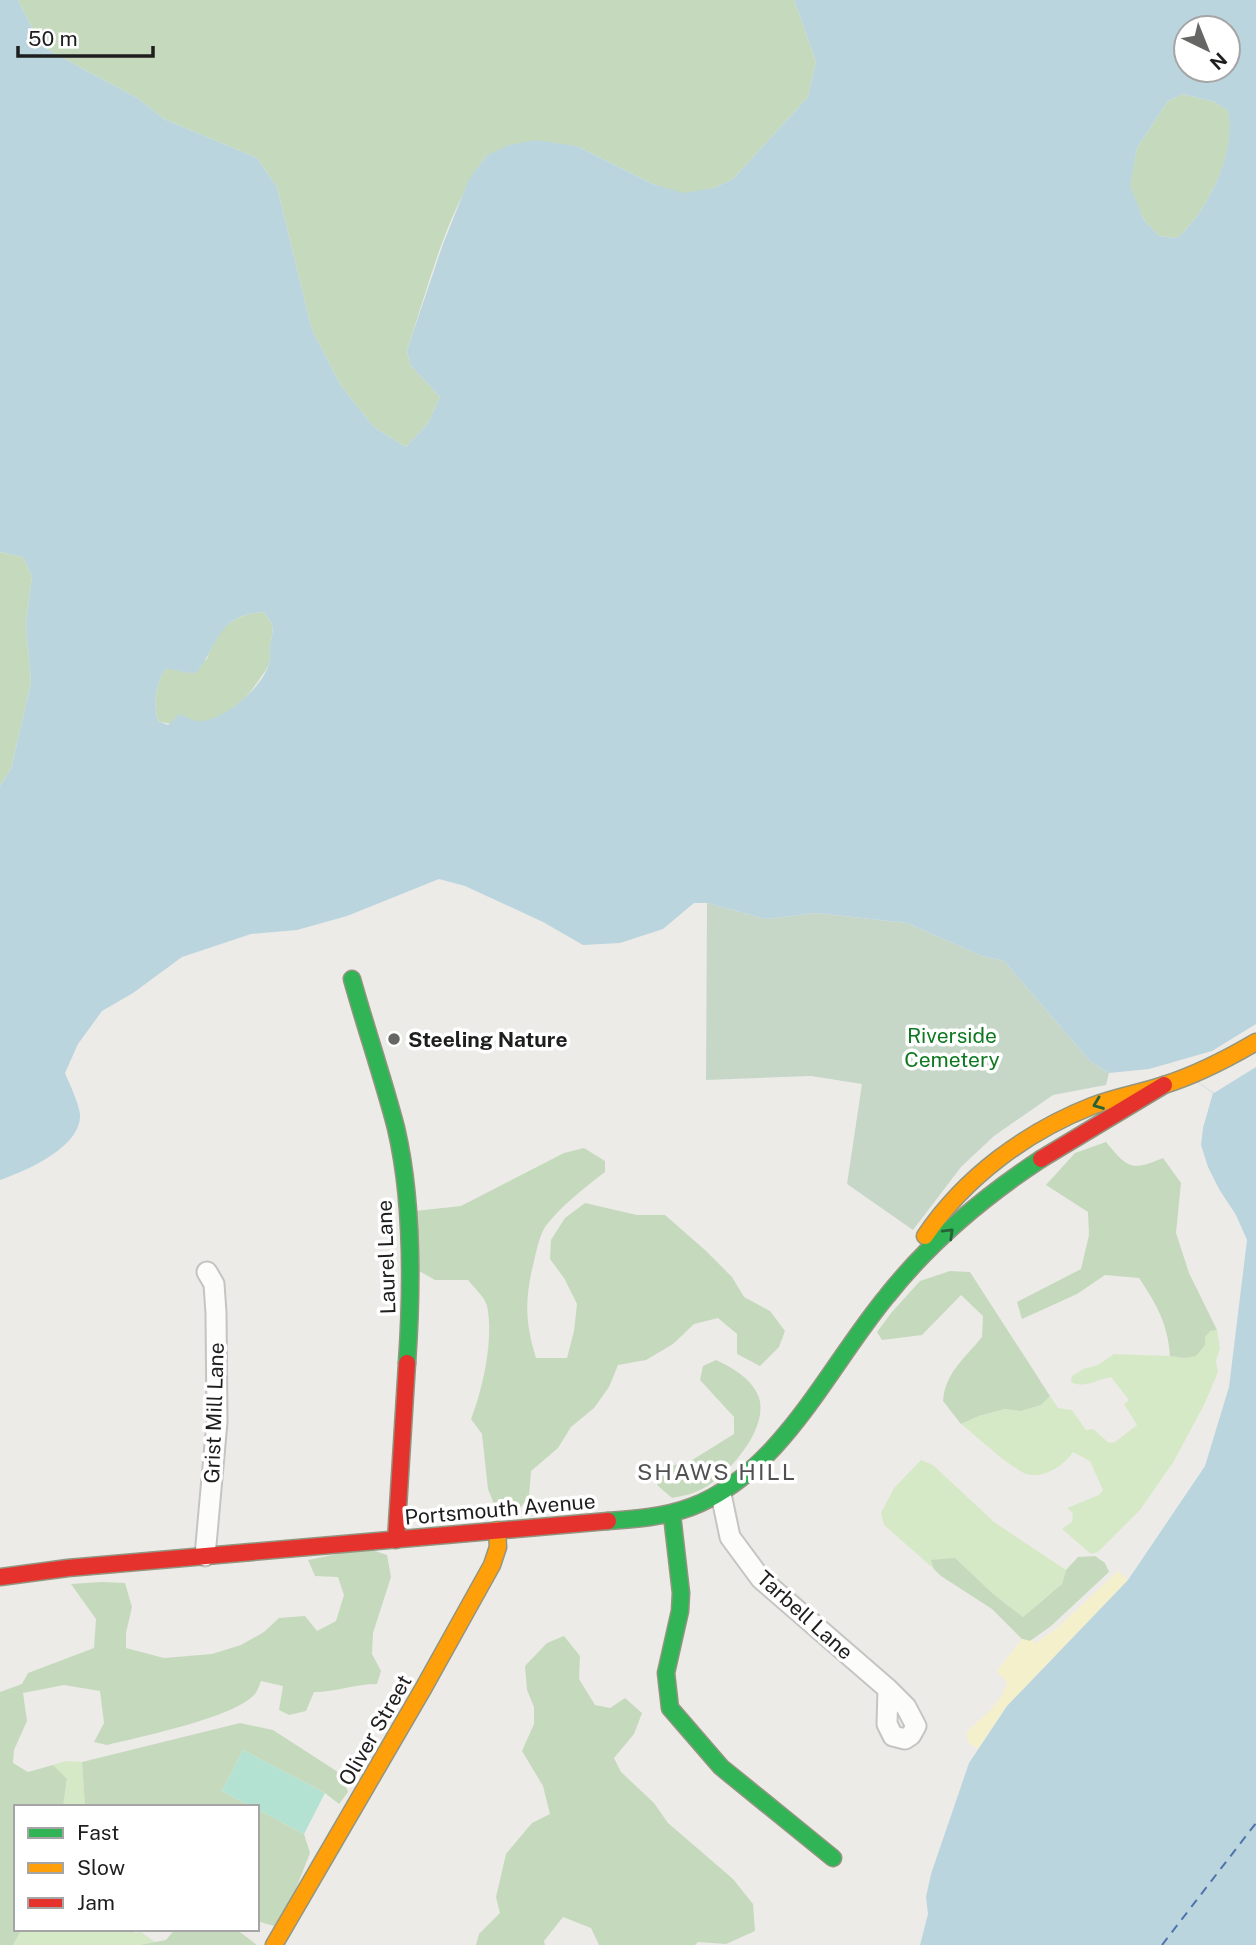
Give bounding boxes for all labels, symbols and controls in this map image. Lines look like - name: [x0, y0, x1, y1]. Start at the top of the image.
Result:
- scale bar: [18, 14, 152, 58]
- north arrow: [1172, 14, 1242, 84]
- text: 50 m: [28, 26, 78, 51]
- text: N: [1206, 48, 1232, 75]
- park label: Riverside Cemetery: [904, 1023, 1000, 1072]
- place label: Steeling Nature: [408, 1027, 568, 1052]
- marker: Steeling Nature: [386, 1031, 402, 1047]
- one-way arrow: [1093, 1095, 1105, 1109]
- street label: Laurel Lane: [372, 1199, 400, 1315]
- one-way arrow: [941, 1229, 954, 1241]
- street label: Grist Mill Lane: [199, 1342, 229, 1484]
- district label: SHAWS HILL: [637, 1458, 797, 1485]
- street label: Portsmouth Avenue: [404, 1488, 596, 1530]
- street label: Tarbell Lane: [752, 1565, 858, 1665]
- street label: Oliver Street: [333, 1670, 417, 1790]
- legend: [14, 1805, 259, 1931]
- text: Fast: [77, 1820, 119, 1845]
- text: Slow: [77, 1855, 125, 1880]
- text: Jam: [77, 1890, 115, 1915]

